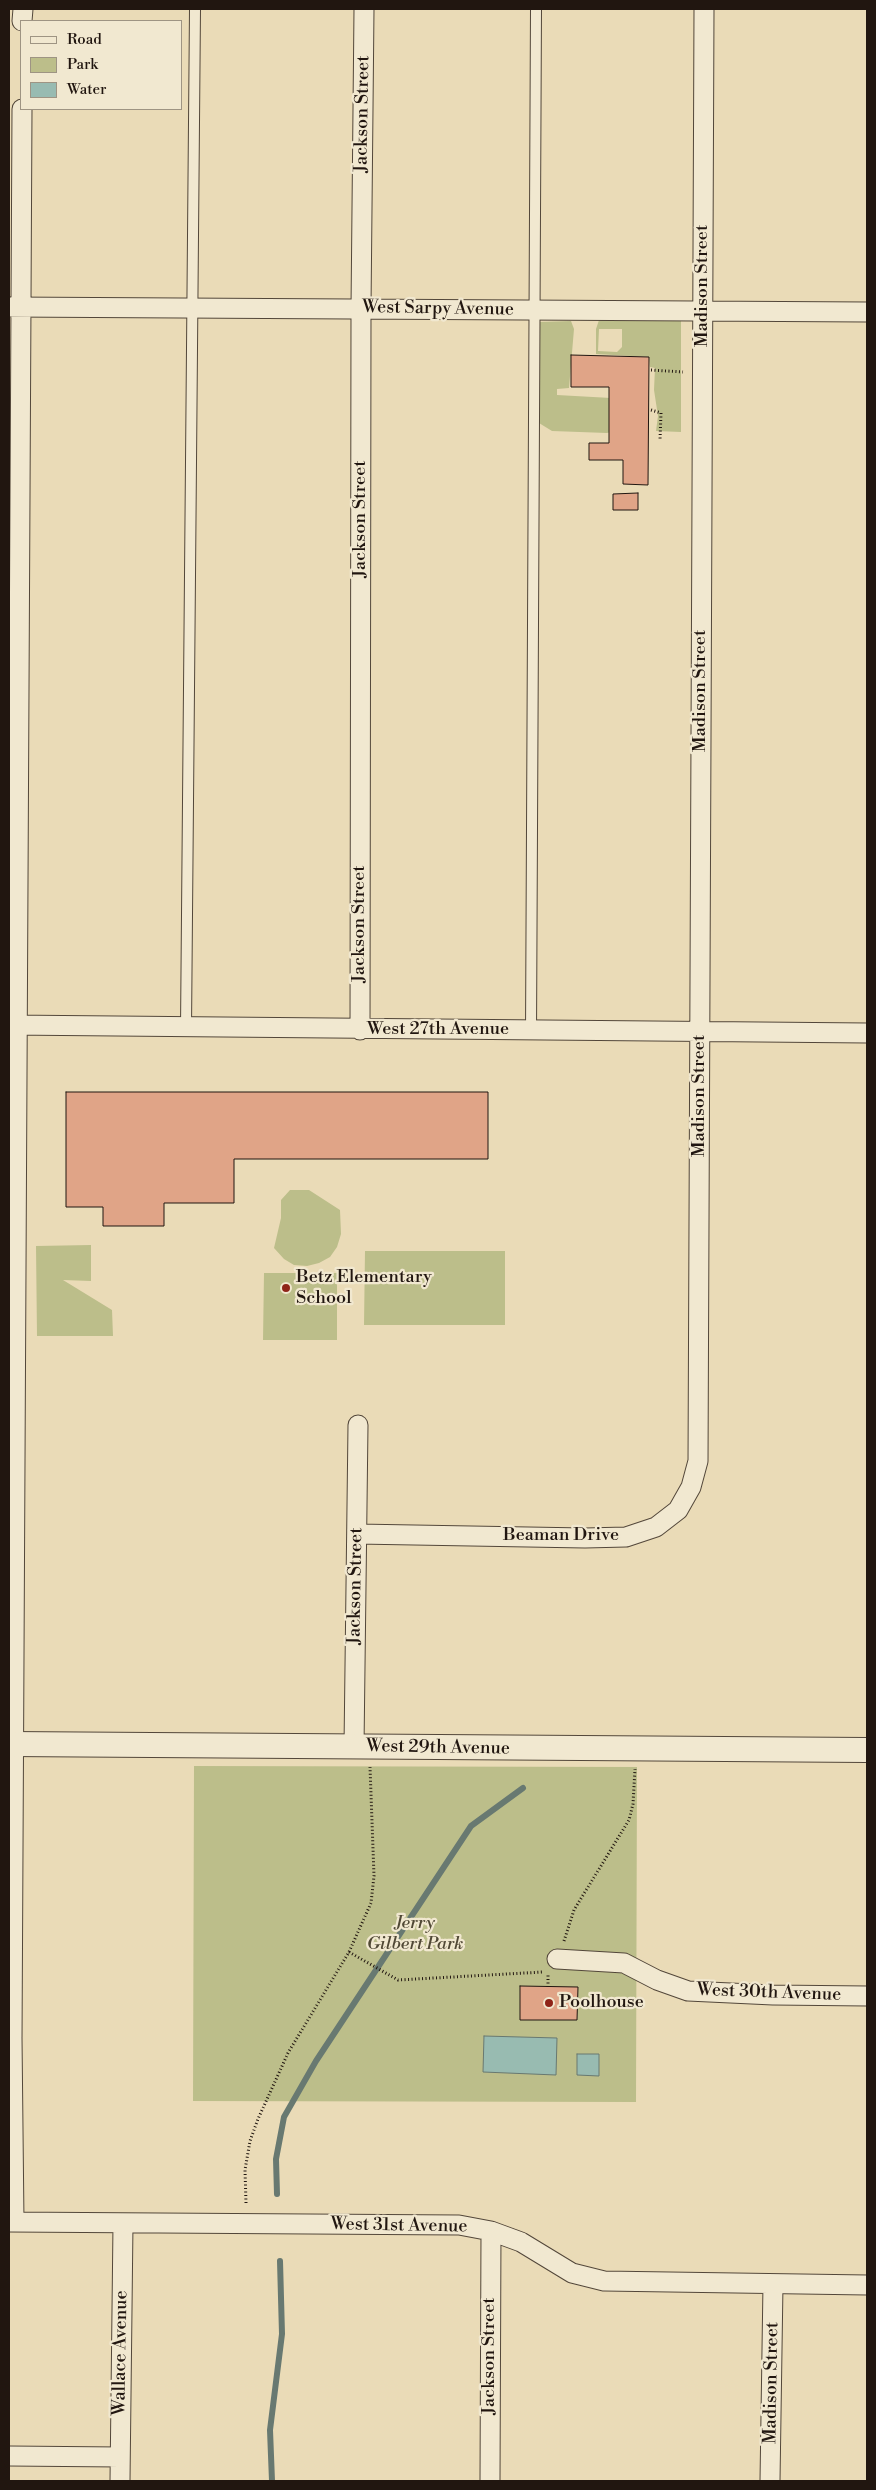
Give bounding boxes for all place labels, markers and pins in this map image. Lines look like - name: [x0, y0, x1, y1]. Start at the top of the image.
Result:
- place label: Betz Elementary School: [296, 1267, 432, 1310]
- marker: Betz Elementary School: [280, 1282, 292, 1294]
- place label: Poolhouse: [559, 1992, 644, 2014]
- marker: Poolhouse: [543, 1997, 555, 2009]

